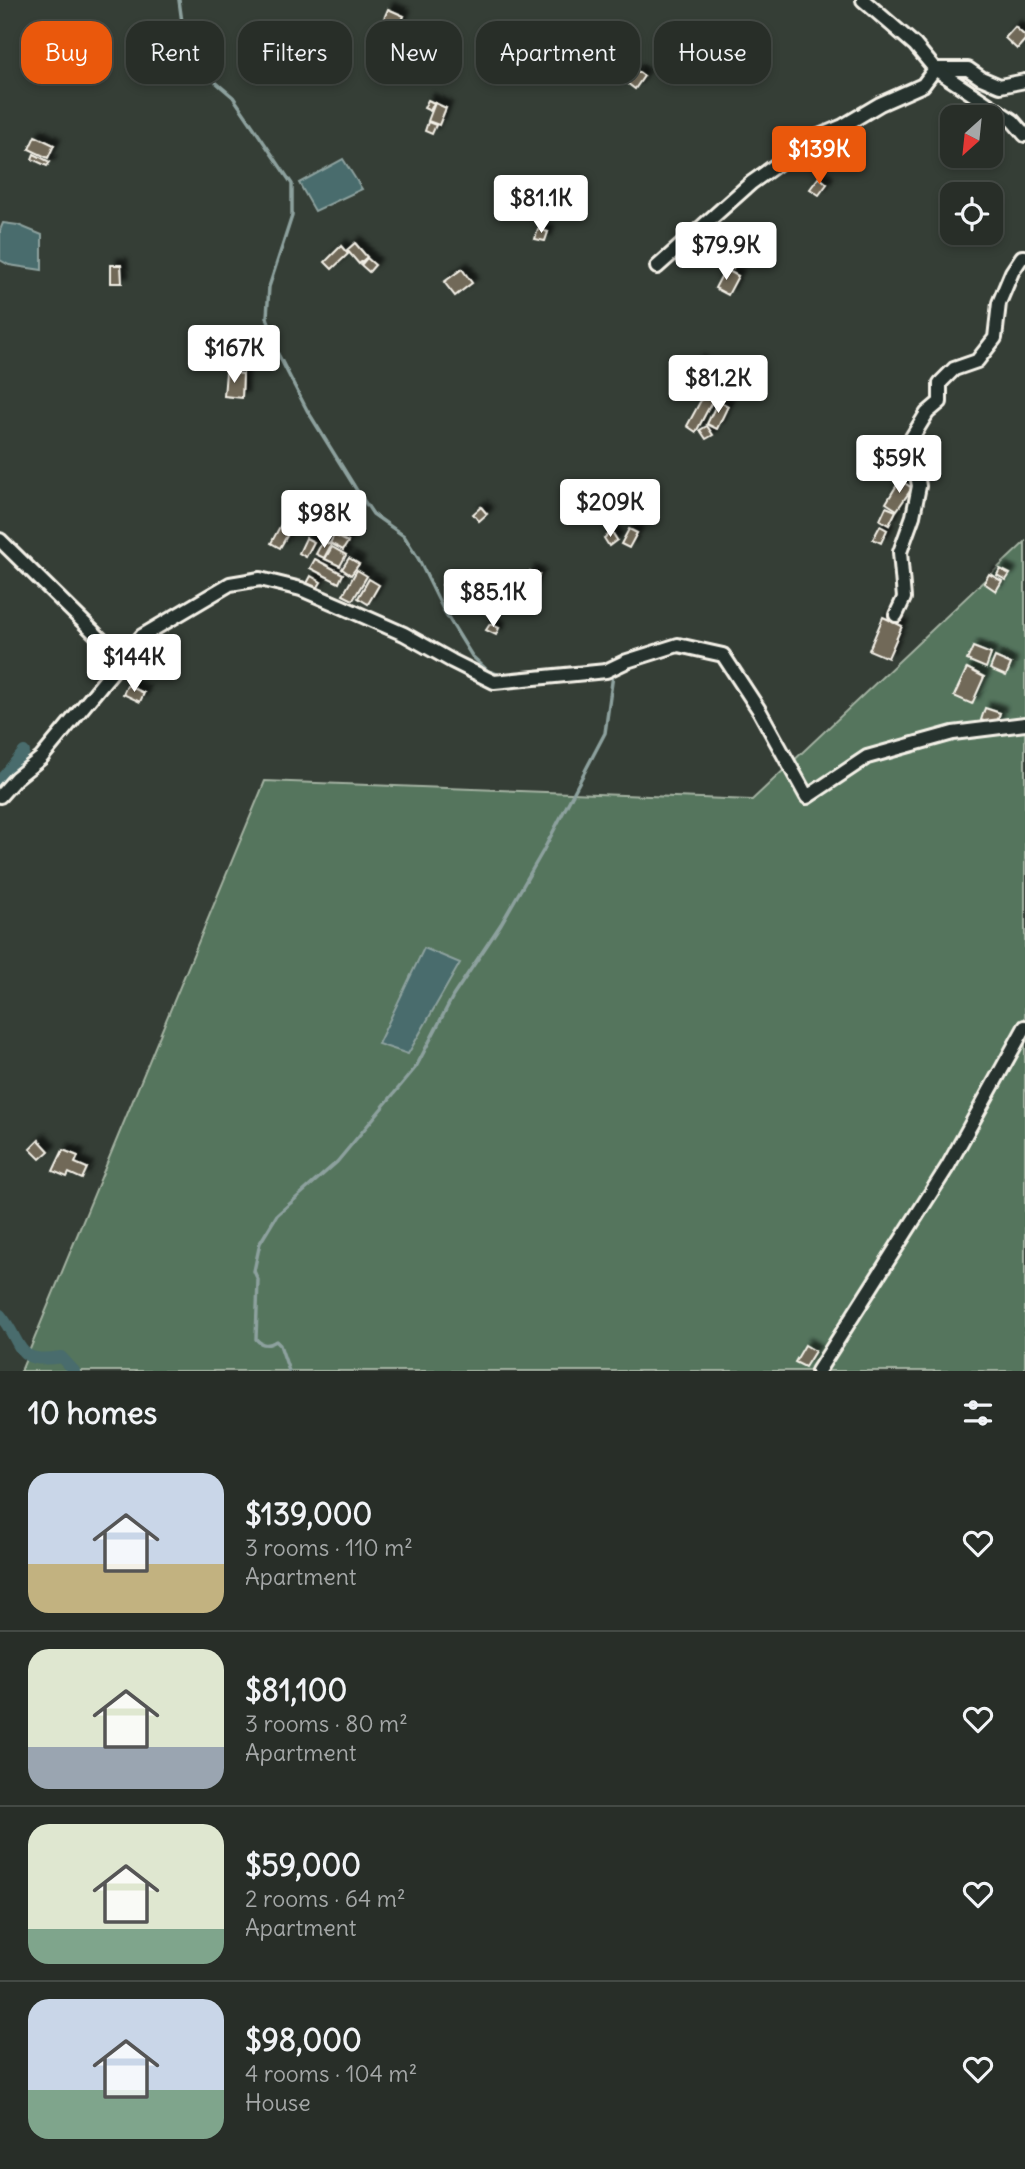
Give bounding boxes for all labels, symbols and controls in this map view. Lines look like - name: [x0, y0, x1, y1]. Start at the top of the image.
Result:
- chip: Buy: [21, 21, 112, 84]
- chip: Rent: [126, 21, 224, 84]
- chip: Filters: [238, 21, 352, 84]
- chip: New: [366, 21, 462, 84]
- chip: Apartment: [476, 21, 640, 84]
- chip: House: [654, 21, 771, 84]
- north arrow: [940, 105, 1003, 168]
- map controls: [940, 105, 1003, 245]
- pin: $139K: [770, 127, 868, 186]
- text: $139K: [788, 134, 850, 163]
- pin: $81.1K: [484, 176, 598, 235]
- button: locate: [940, 182, 1003, 245]
- text: $81.1K: [510, 183, 572, 212]
- pin: $79.9K: [669, 222, 783, 282]
- text: $79.9K: [692, 230, 760, 259]
- pin: $167K: [185, 326, 283, 385]
- text: $167K: [204, 333, 264, 362]
- pin: $81.2K: [661, 356, 775, 415]
- text: $81.2K: [685, 363, 751, 392]
- pin: $59K: [858, 435, 940, 495]
- text: $59K: [872, 443, 926, 472]
- pin: $209K: [561, 480, 659, 539]
- text: $209K: [576, 487, 644, 516]
- pin: $98K: [283, 490, 365, 550]
- text: $98K: [297, 498, 351, 527]
- pin: $85.1K: [436, 570, 550, 629]
- text: $85.1K: [460, 577, 526, 606]
- pin: $144K: [85, 634, 183, 694]
- text: $144K: [103, 642, 165, 671]
- text: 10 homes: [28, 1394, 157, 1432]
- icon: filters: [959, 1394, 997, 1432]
- text: $139,000: [245, 1495, 372, 1533]
- icon: home: [84, 1501, 168, 1585]
- icon: heart: [959, 1524, 997, 1562]
- text: 3 rooms · 110 m²: [245, 1533, 413, 1562]
- text: Apartment: [245, 1562, 357, 1591]
- text: $81,100: [245, 1671, 347, 1709]
- icon: home: [84, 1677, 168, 1761]
- icon: heart: [959, 1700, 997, 1738]
- text: 3 rooms · 80 m²: [245, 1709, 408, 1738]
- text: Apartment: [245, 1738, 357, 1767]
- text: $59,000: [245, 1846, 361, 1884]
- icon: home: [84, 1852, 168, 1936]
- icon: heart: [959, 1875, 997, 1913]
- text: 2 rooms · 64 m²: [245, 1884, 406, 1913]
- text: Apartment: [245, 1913, 357, 1942]
- text: $98,000: [245, 2021, 362, 2059]
- icon: home: [84, 2027, 168, 2111]
- icon: heart: [959, 2050, 997, 2088]
- text: 4 rooms · 104 m²: [245, 2059, 417, 2088]
- text: House: [245, 2088, 311, 2117]

